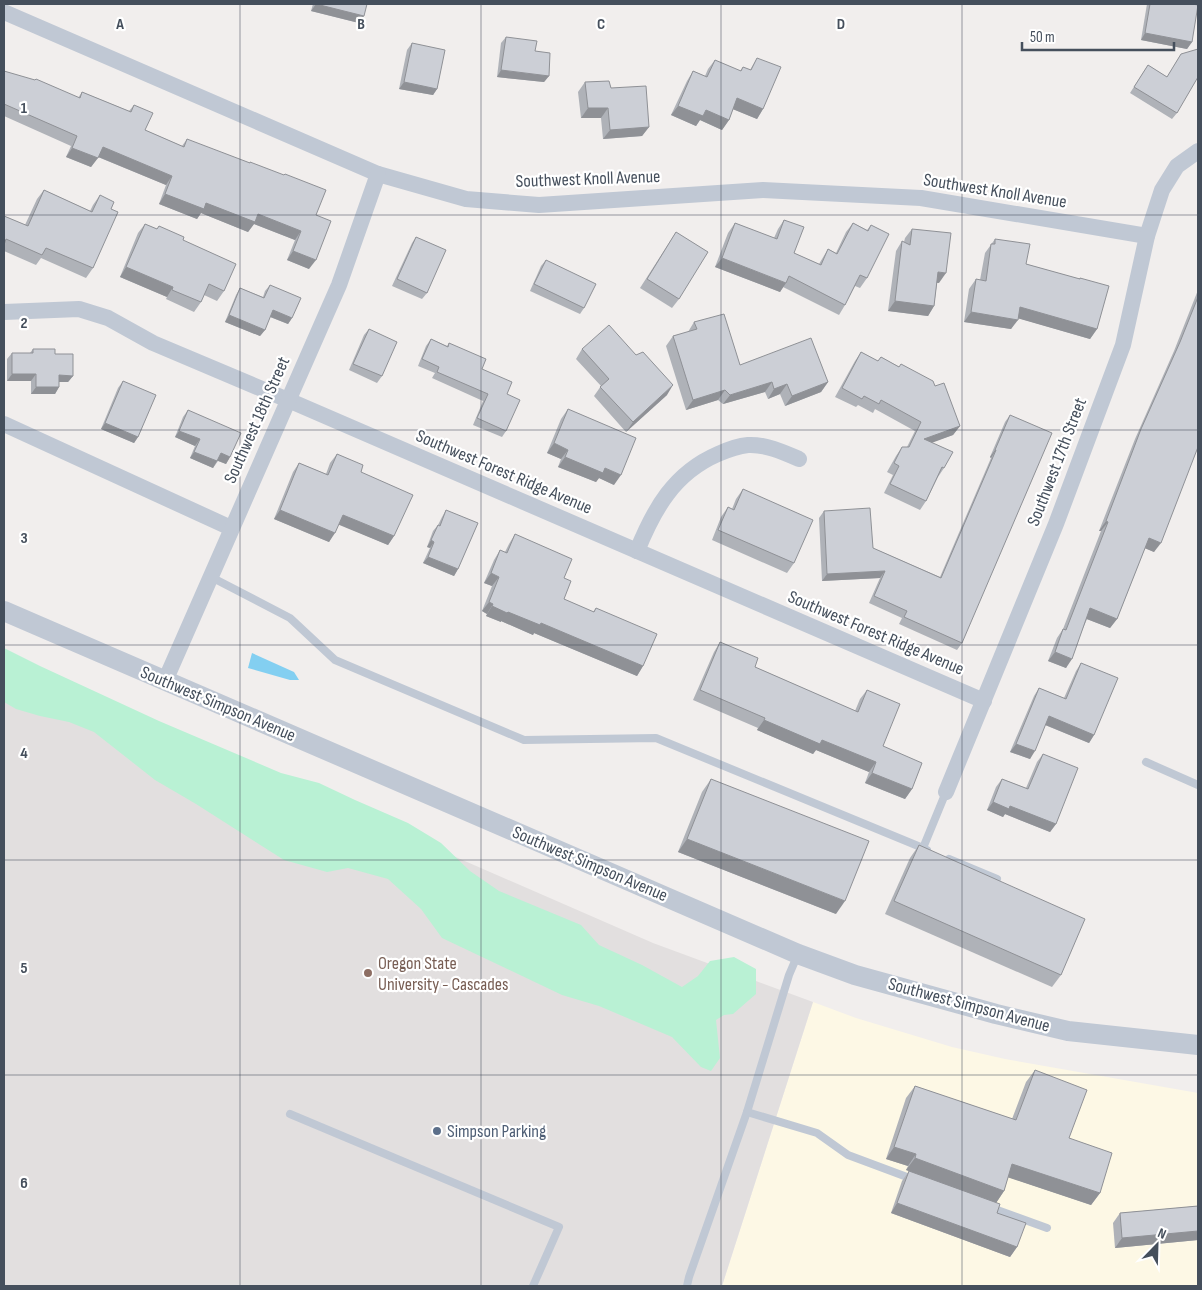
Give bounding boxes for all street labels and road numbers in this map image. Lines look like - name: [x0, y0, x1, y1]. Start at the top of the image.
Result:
- street label: Southwest Knoll Avenue: [515, 166, 661, 192]
- street label: Southwest Knoll Avenue: [922, 169, 1068, 213]
- street label: Southwest 18th Street: [220, 353, 294, 486]
- street label: Southwest 17th Street: [1023, 394, 1091, 529]
- street label: Southwest Forest Ridge Avenue: [413, 425, 595, 519]
- street label: Southwest Forest Ridge Avenue: [785, 586, 967, 680]
- street label: Southwest Simpson Avenue: [137, 662, 299, 746]
- street label: Southwest Simpson Avenue: [509, 822, 671, 906]
- street label: Southwest Simpson Avenue: [886, 973, 1052, 1037]

